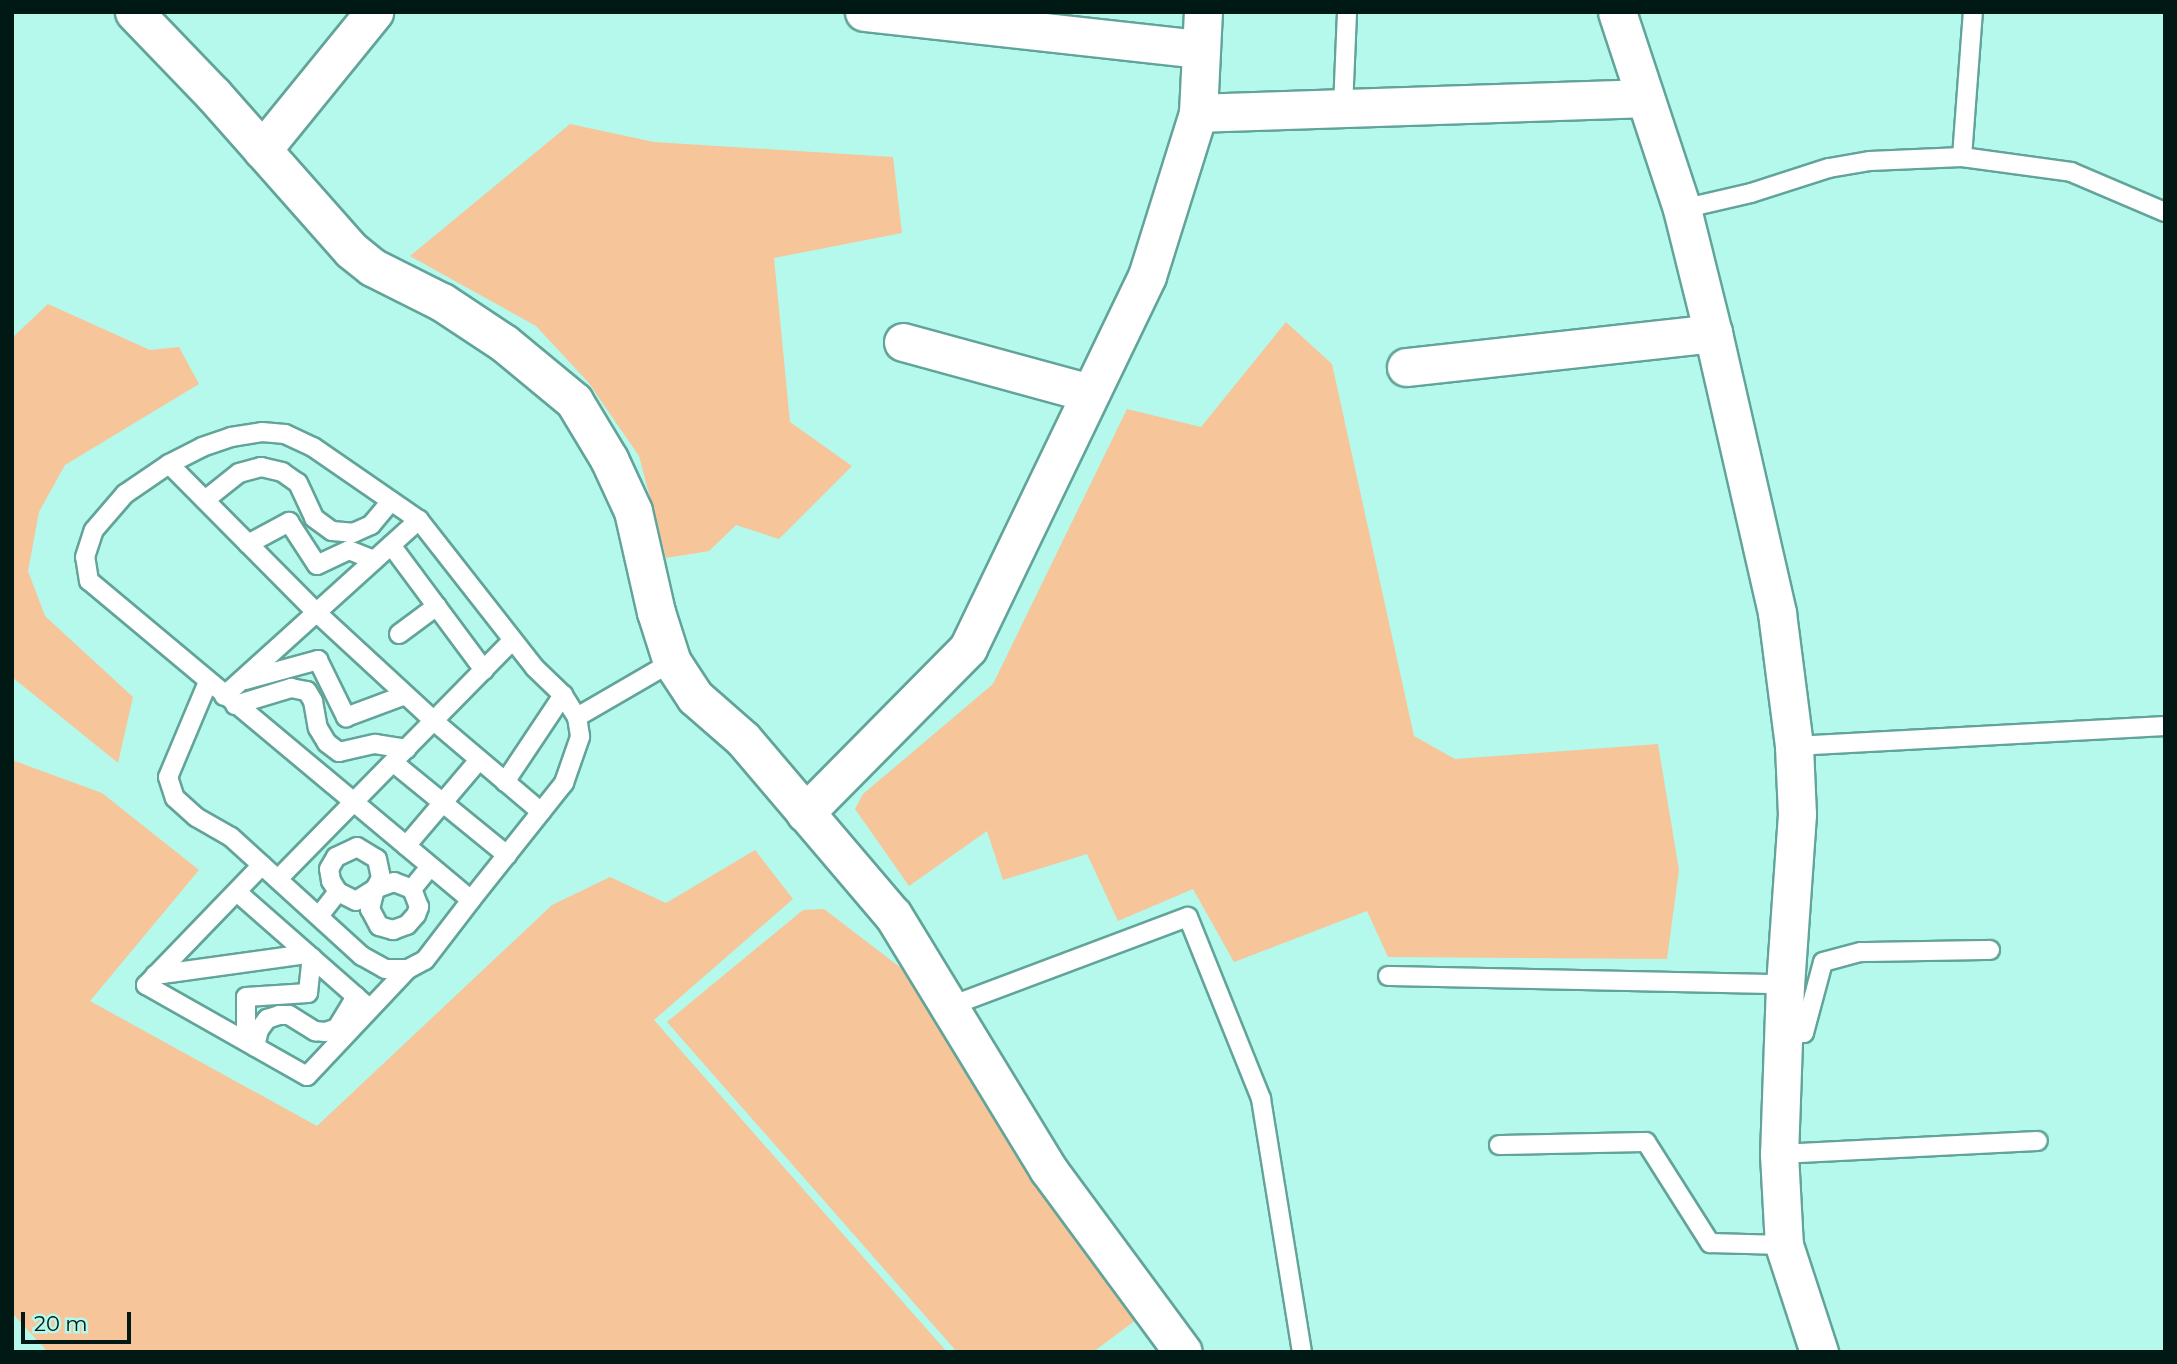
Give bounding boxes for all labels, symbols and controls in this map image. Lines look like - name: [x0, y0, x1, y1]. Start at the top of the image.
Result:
- scale bar: [24, 1298, 135, 1342]
- text: 20 m: [34, 1311, 88, 1336]

